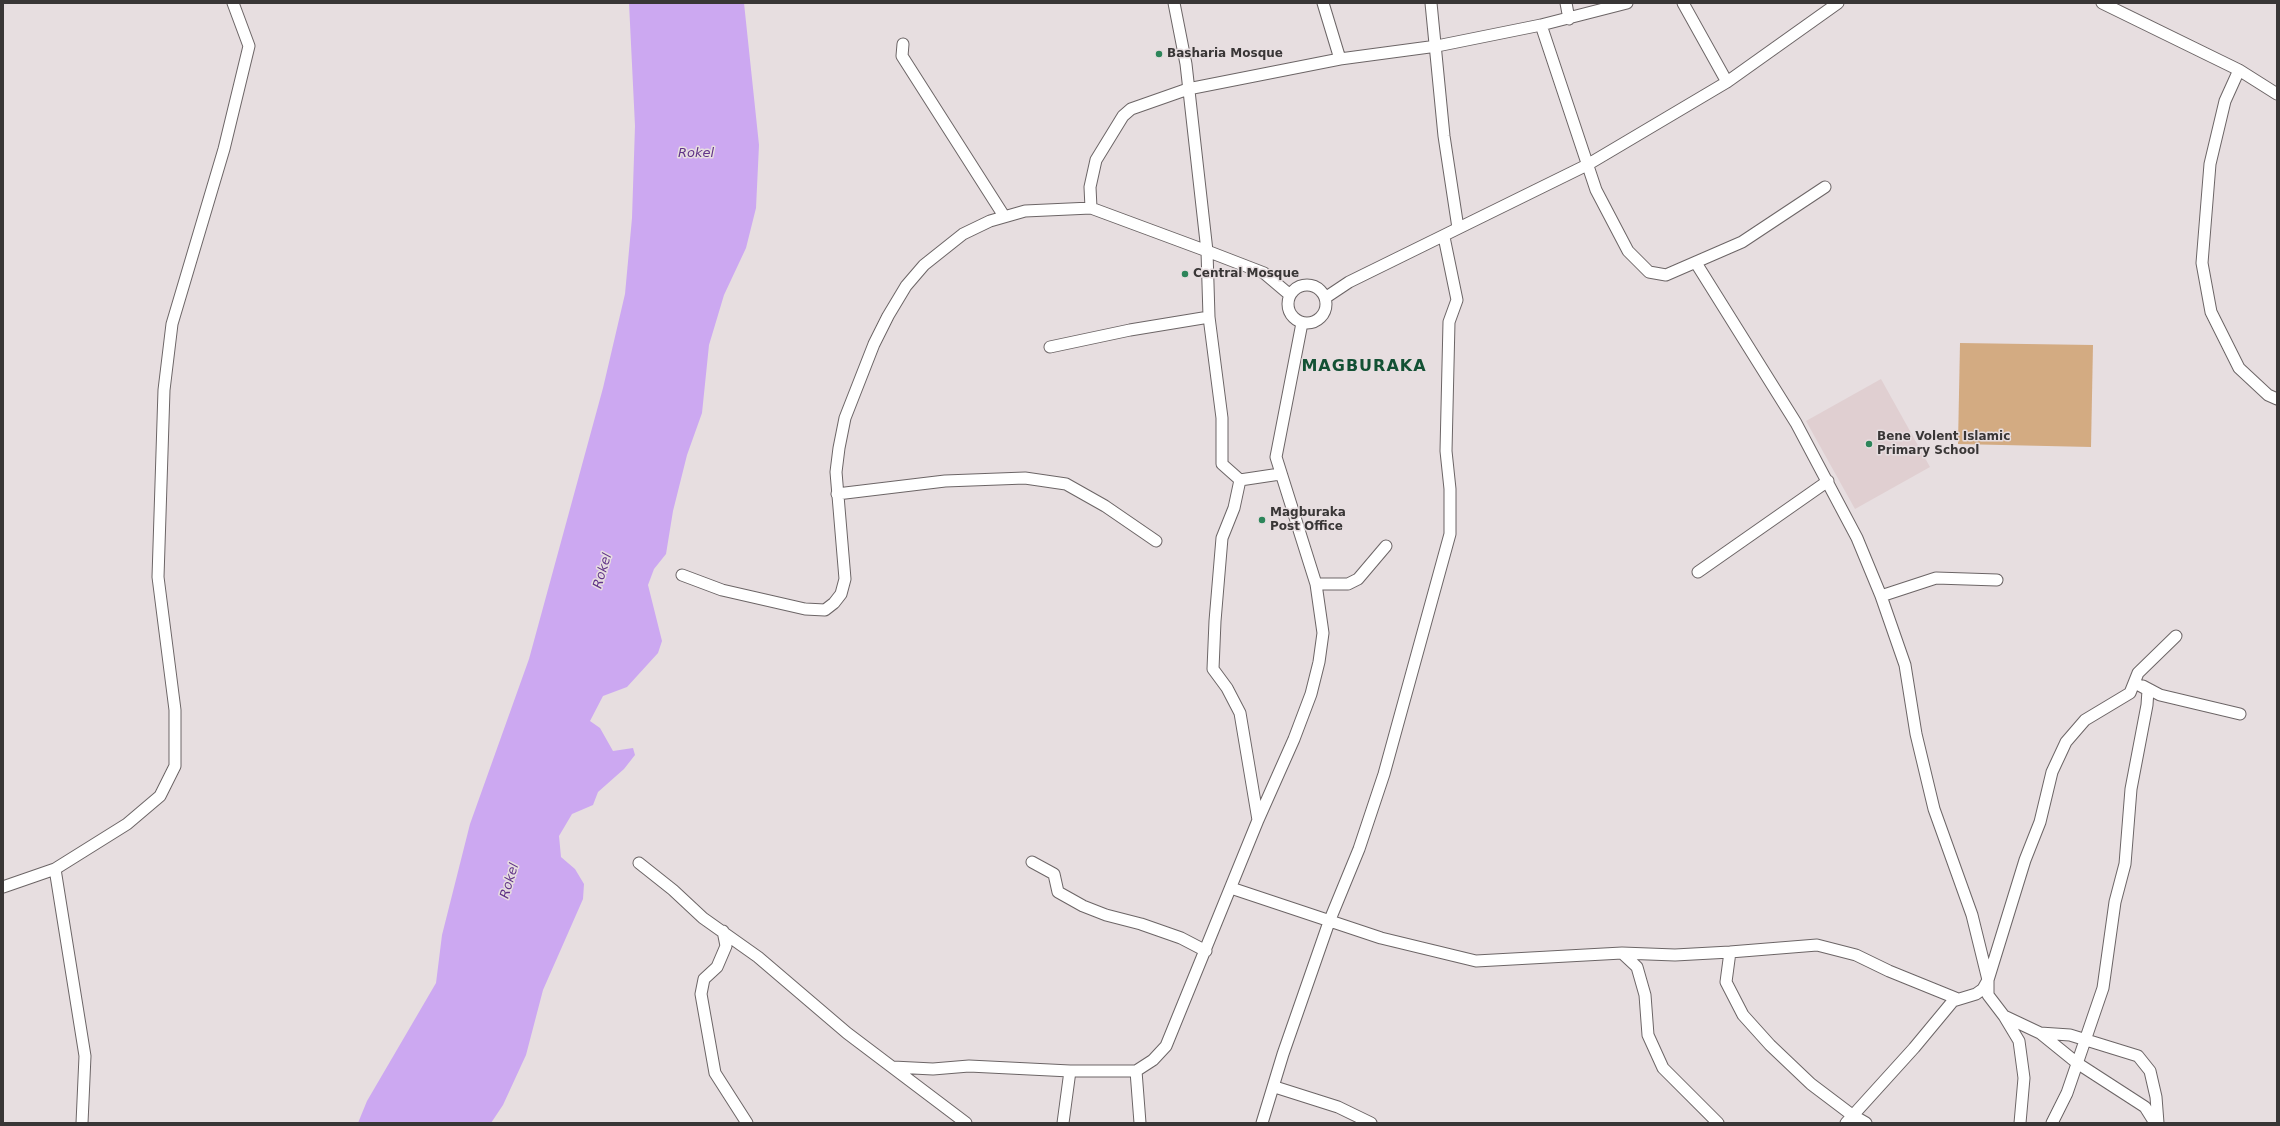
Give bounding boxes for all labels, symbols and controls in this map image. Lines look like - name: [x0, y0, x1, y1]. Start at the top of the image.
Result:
- place label: Basharia Mosque: [1167, 47, 1283, 61]
- marker: Basharia Mosque: [1154, 49, 1164, 59]
- water label: Rokel: [678, 146, 714, 162]
- place label: Central Mosque: [1193, 267, 1299, 281]
- marker: Central Mosque: [1180, 269, 1190, 279]
- district label: MAGBURAKA: [1301, 357, 1427, 377]
- place label: Bene Volent Islamic Primary School: [1877, 430, 2010, 458]
- marker: Bene Volent Islamic Primary School: [1864, 439, 1874, 449]
- place label: Magburaka Post Office: [1270, 506, 1346, 534]
- marker: Magburaka Post Office: [1257, 515, 1267, 525]
- water label: Rokel: [590, 551, 616, 591]
- water label: Rokel: [497, 861, 523, 901]

